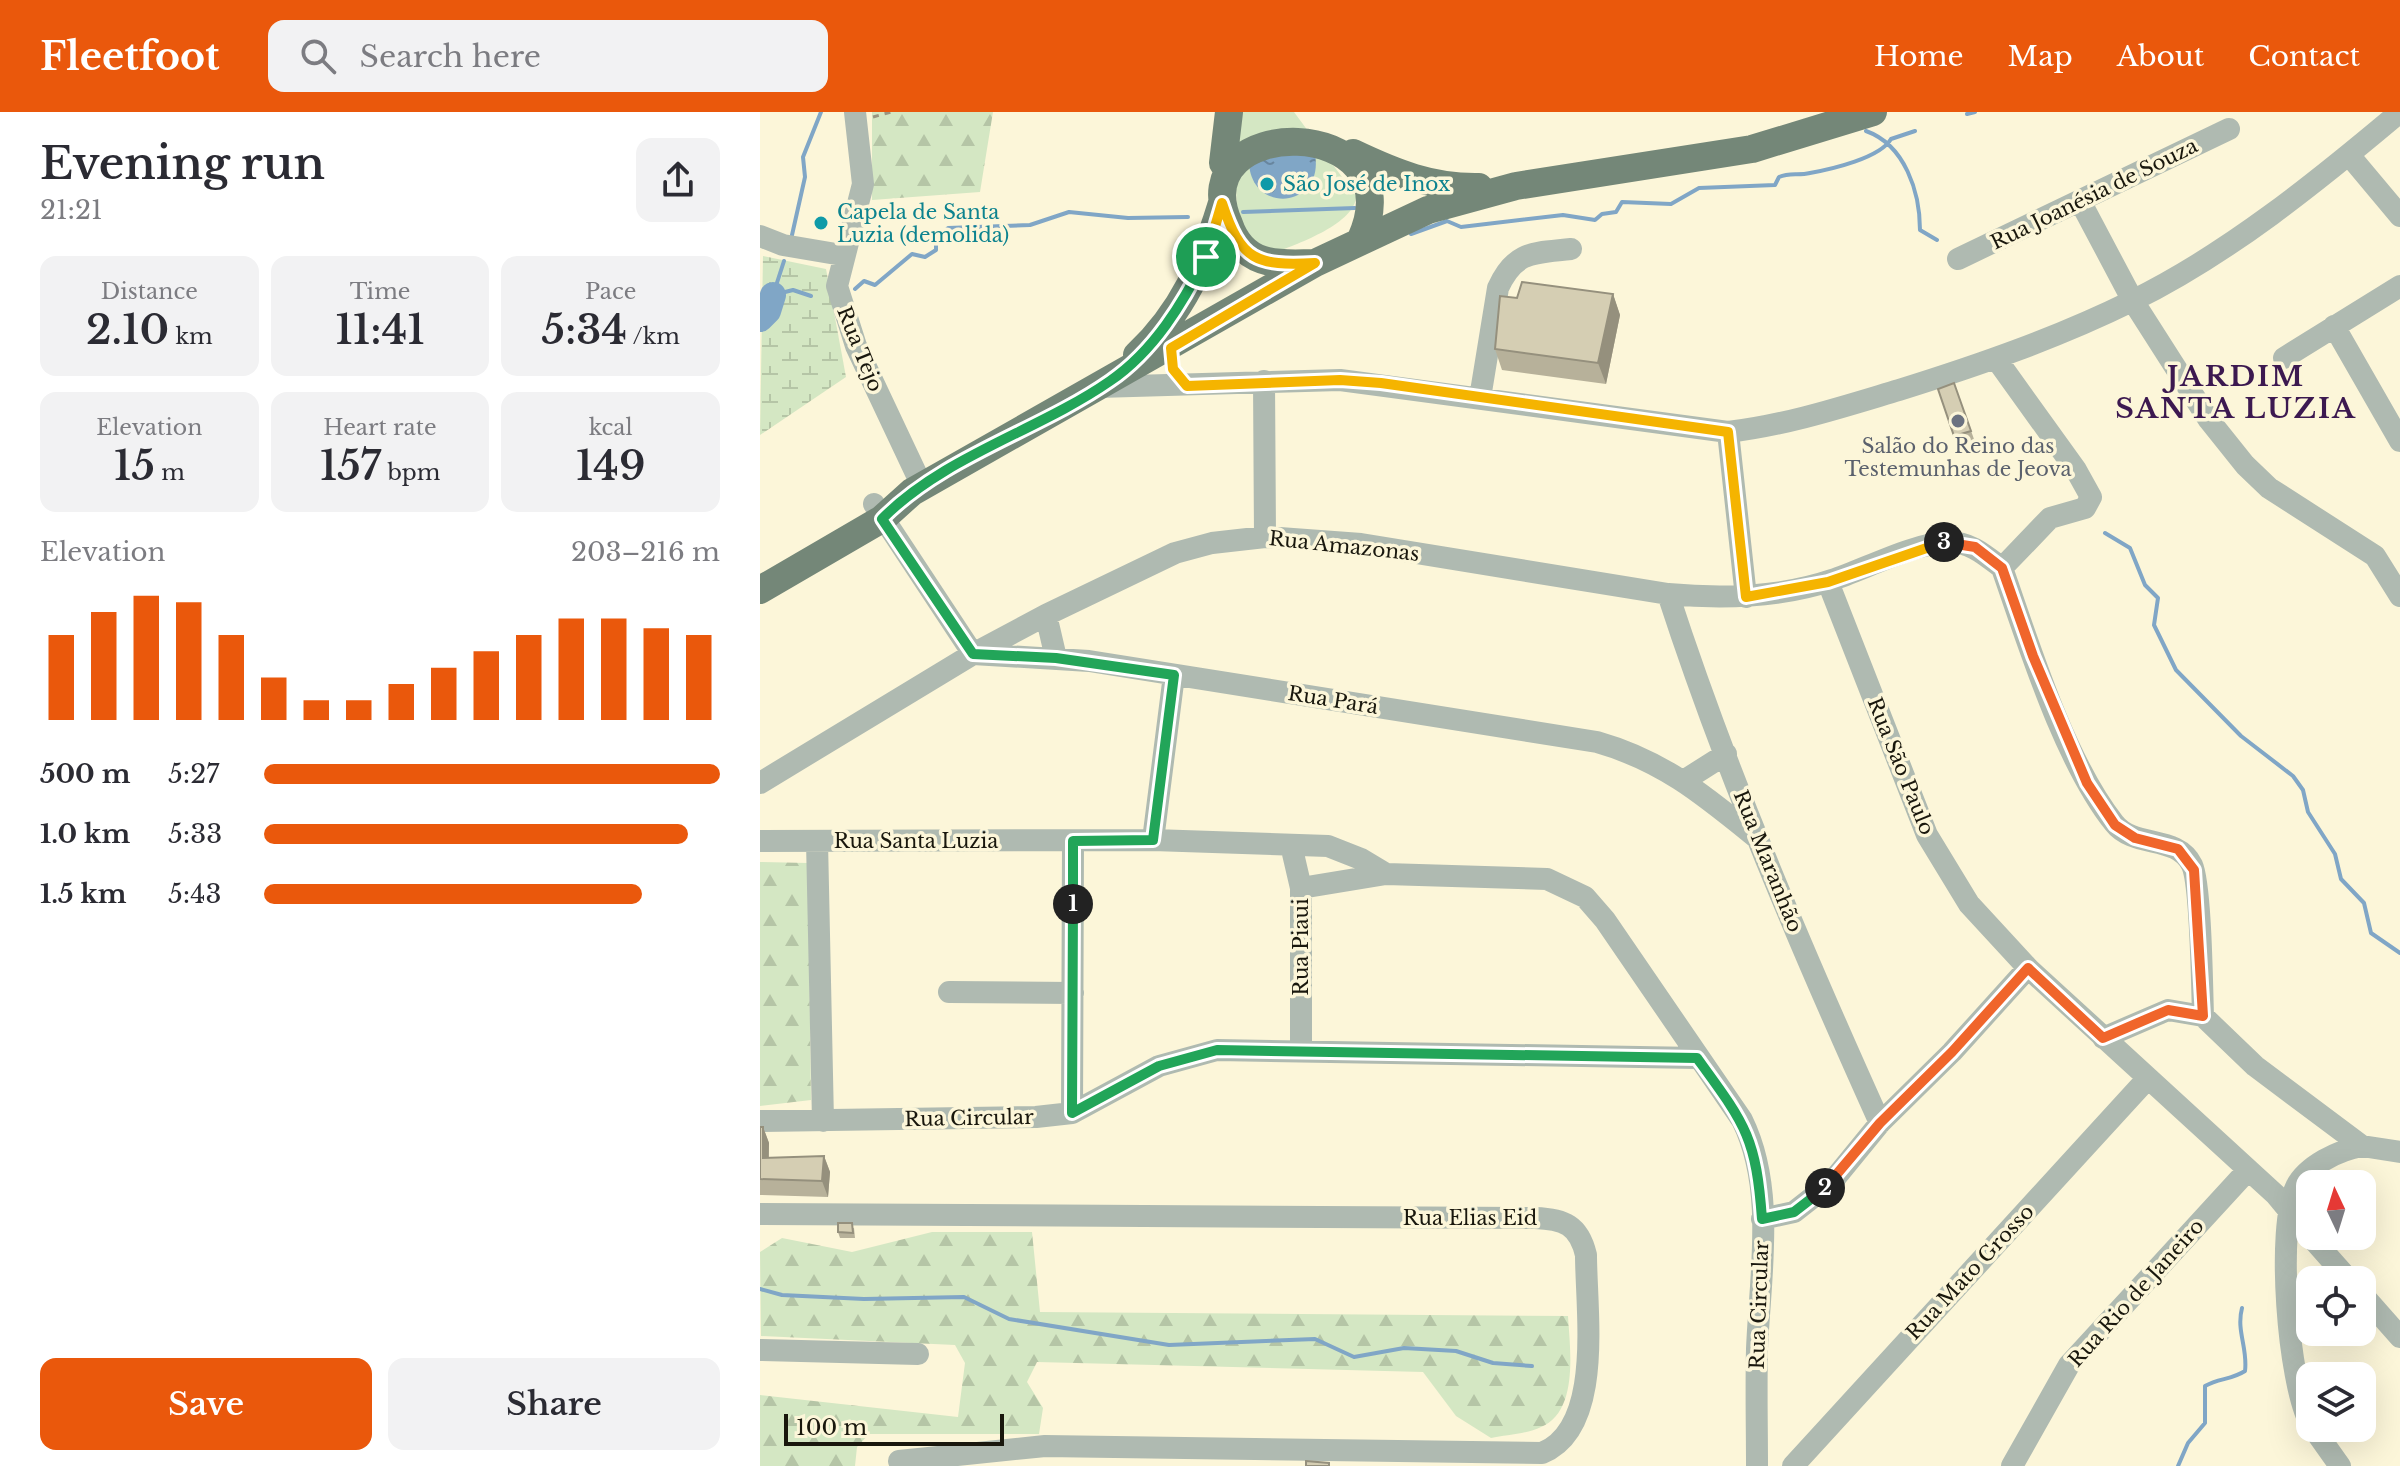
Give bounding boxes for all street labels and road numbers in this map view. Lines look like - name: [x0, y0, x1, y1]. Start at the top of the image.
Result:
- street label: Rua Joanésia de Souza: [1987, 133, 2202, 255]
- street label: Rua Tejo: [832, 303, 888, 395]
- street label: Rua Amazonas: [1268, 526, 1420, 566]
- street label: Rua Pará: [1286, 681, 1381, 719]
- street label: Rua São Paulo: [1863, 694, 1939, 838]
- street label: Rua Maranhão: [1729, 787, 1807, 935]
- street label: Rua Santa Luzia: [834, 829, 999, 853]
- street label: Rua Piaui: [1289, 898, 1313, 996]
- street label: Rua Circular: [904, 1105, 1034, 1131]
- street label: Rua Mato Grosso: [1901, 1199, 2039, 1345]
- street label: Rua Elias Eid: [1403, 1206, 1537, 1230]
- street label: Rua Rio de Janeiro: [2063, 1214, 2209, 1372]
- street label: Rua Circular: [1745, 1240, 1773, 1370]

